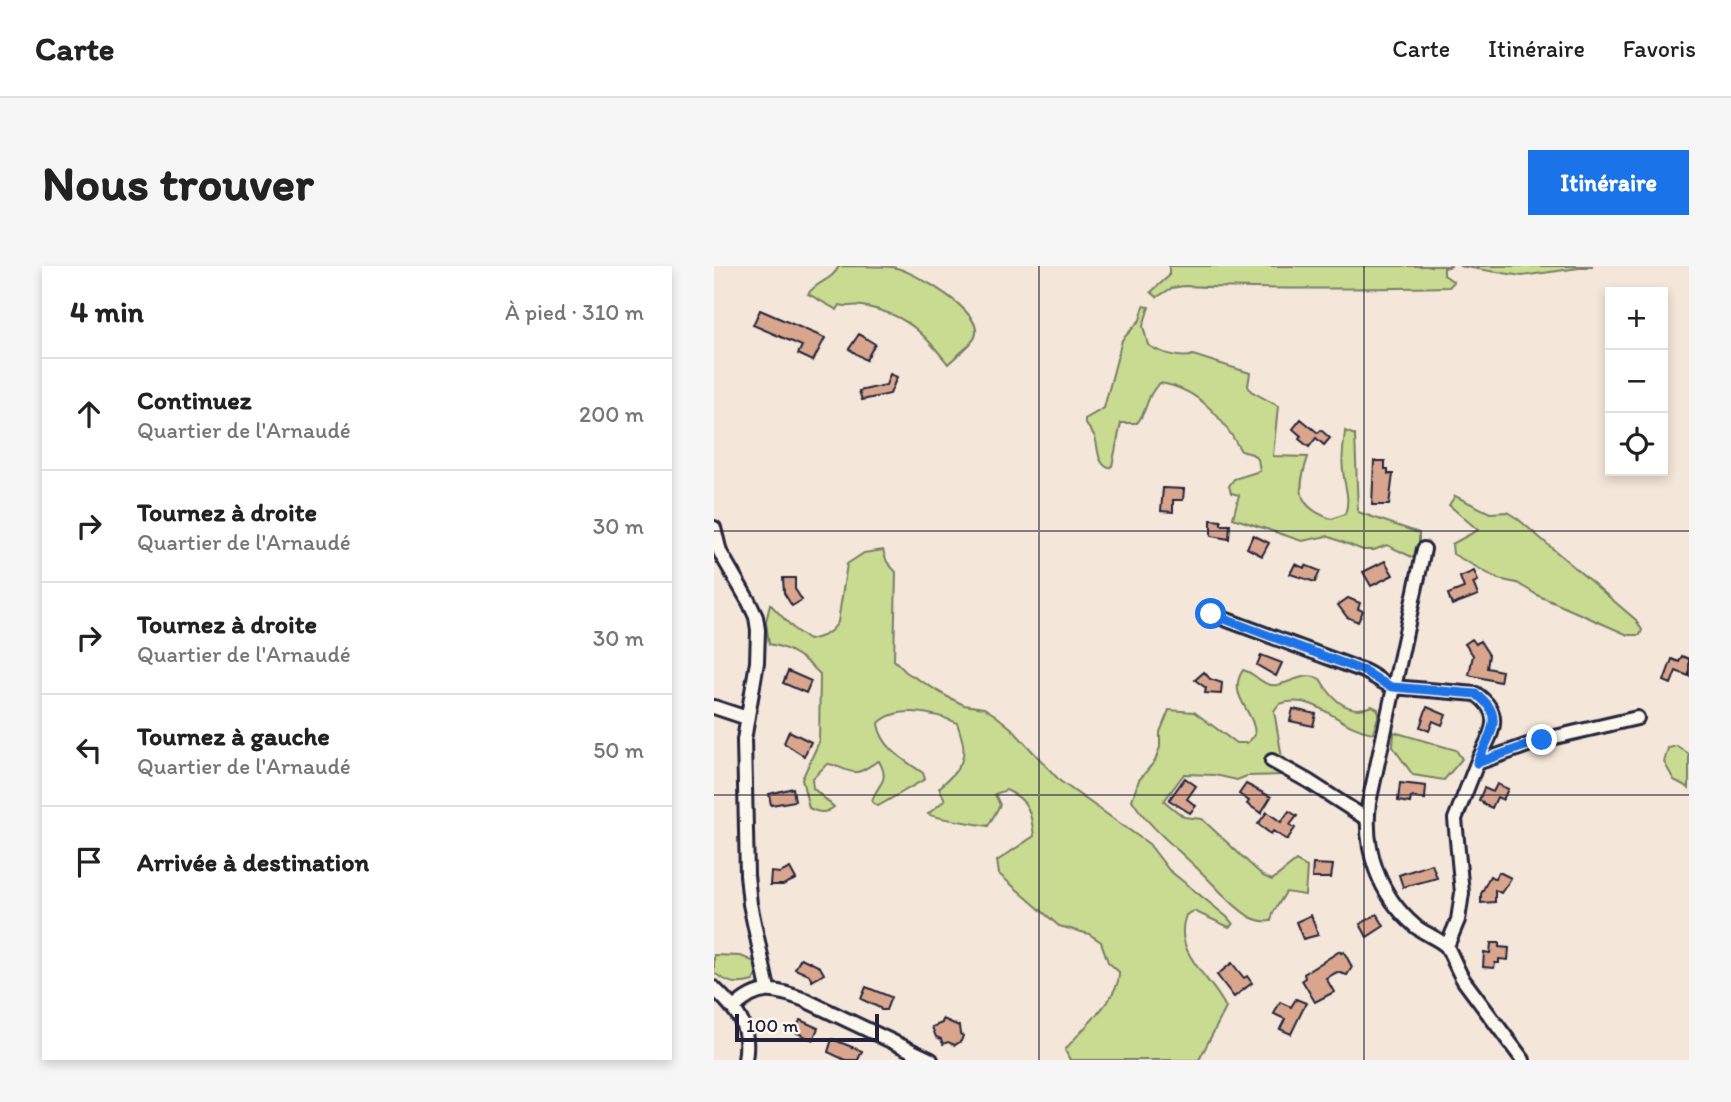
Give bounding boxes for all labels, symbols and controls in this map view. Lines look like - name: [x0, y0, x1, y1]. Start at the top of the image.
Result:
- text: Carte: [35, 29, 115, 68]
- text: Carte: [1392, 34, 1450, 63]
- text: Itinéraire: [1488, 34, 1585, 63]
- text: Favoris: [1623, 34, 1696, 63]
- button: Itinéraire: [1528, 150, 1689, 215]
- text: Nous trouver: [42, 153, 314, 212]
- map controls: [1605, 287, 1668, 476]
- button: +: [1605, 287, 1668, 350]
- text: 4 min: [70, 293, 144, 330]
- text: À pied · 310 m: [505, 298, 644, 326]
- button: −: [1605, 350, 1668, 413]
- text: Continuez: [137, 384, 252, 416]
- icon: ahead: [70, 395, 108, 433]
- text: 200 m: [579, 400, 644, 428]
- button: locate: [1605, 413, 1668, 476]
- text: Quartier de l'Arnaudé: [137, 416, 351, 444]
- text: Tournez à droite: [137, 496, 317, 528]
- icon: right: [70, 507, 108, 545]
- text: 30 m: [593, 512, 644, 540]
- text: Quartier de l'Arnaudé: [137, 528, 351, 556]
- route start: [1195, 598, 1226, 629]
- text: Tournez à droite: [137, 608, 317, 640]
- icon: right: [70, 619, 108, 657]
- text: 30 m: [593, 624, 644, 652]
- text: Quartier de l'Arnaudé: [137, 640, 351, 668]
- text: Tournez à gauche: [137, 720, 330, 752]
- route end: [1526, 724, 1557, 755]
- icon: left: [70, 731, 108, 769]
- text: 50 m: [593, 736, 644, 764]
- text: Quartier de l'Arnaudé: [137, 752, 351, 780]
- icon: arrive: [70, 843, 108, 881]
- text: Arrivée à destination: [137, 846, 369, 878]
- scale bar: [735, 1011, 878, 1043]
- text: 100 m: [746, 1014, 798, 1037]

